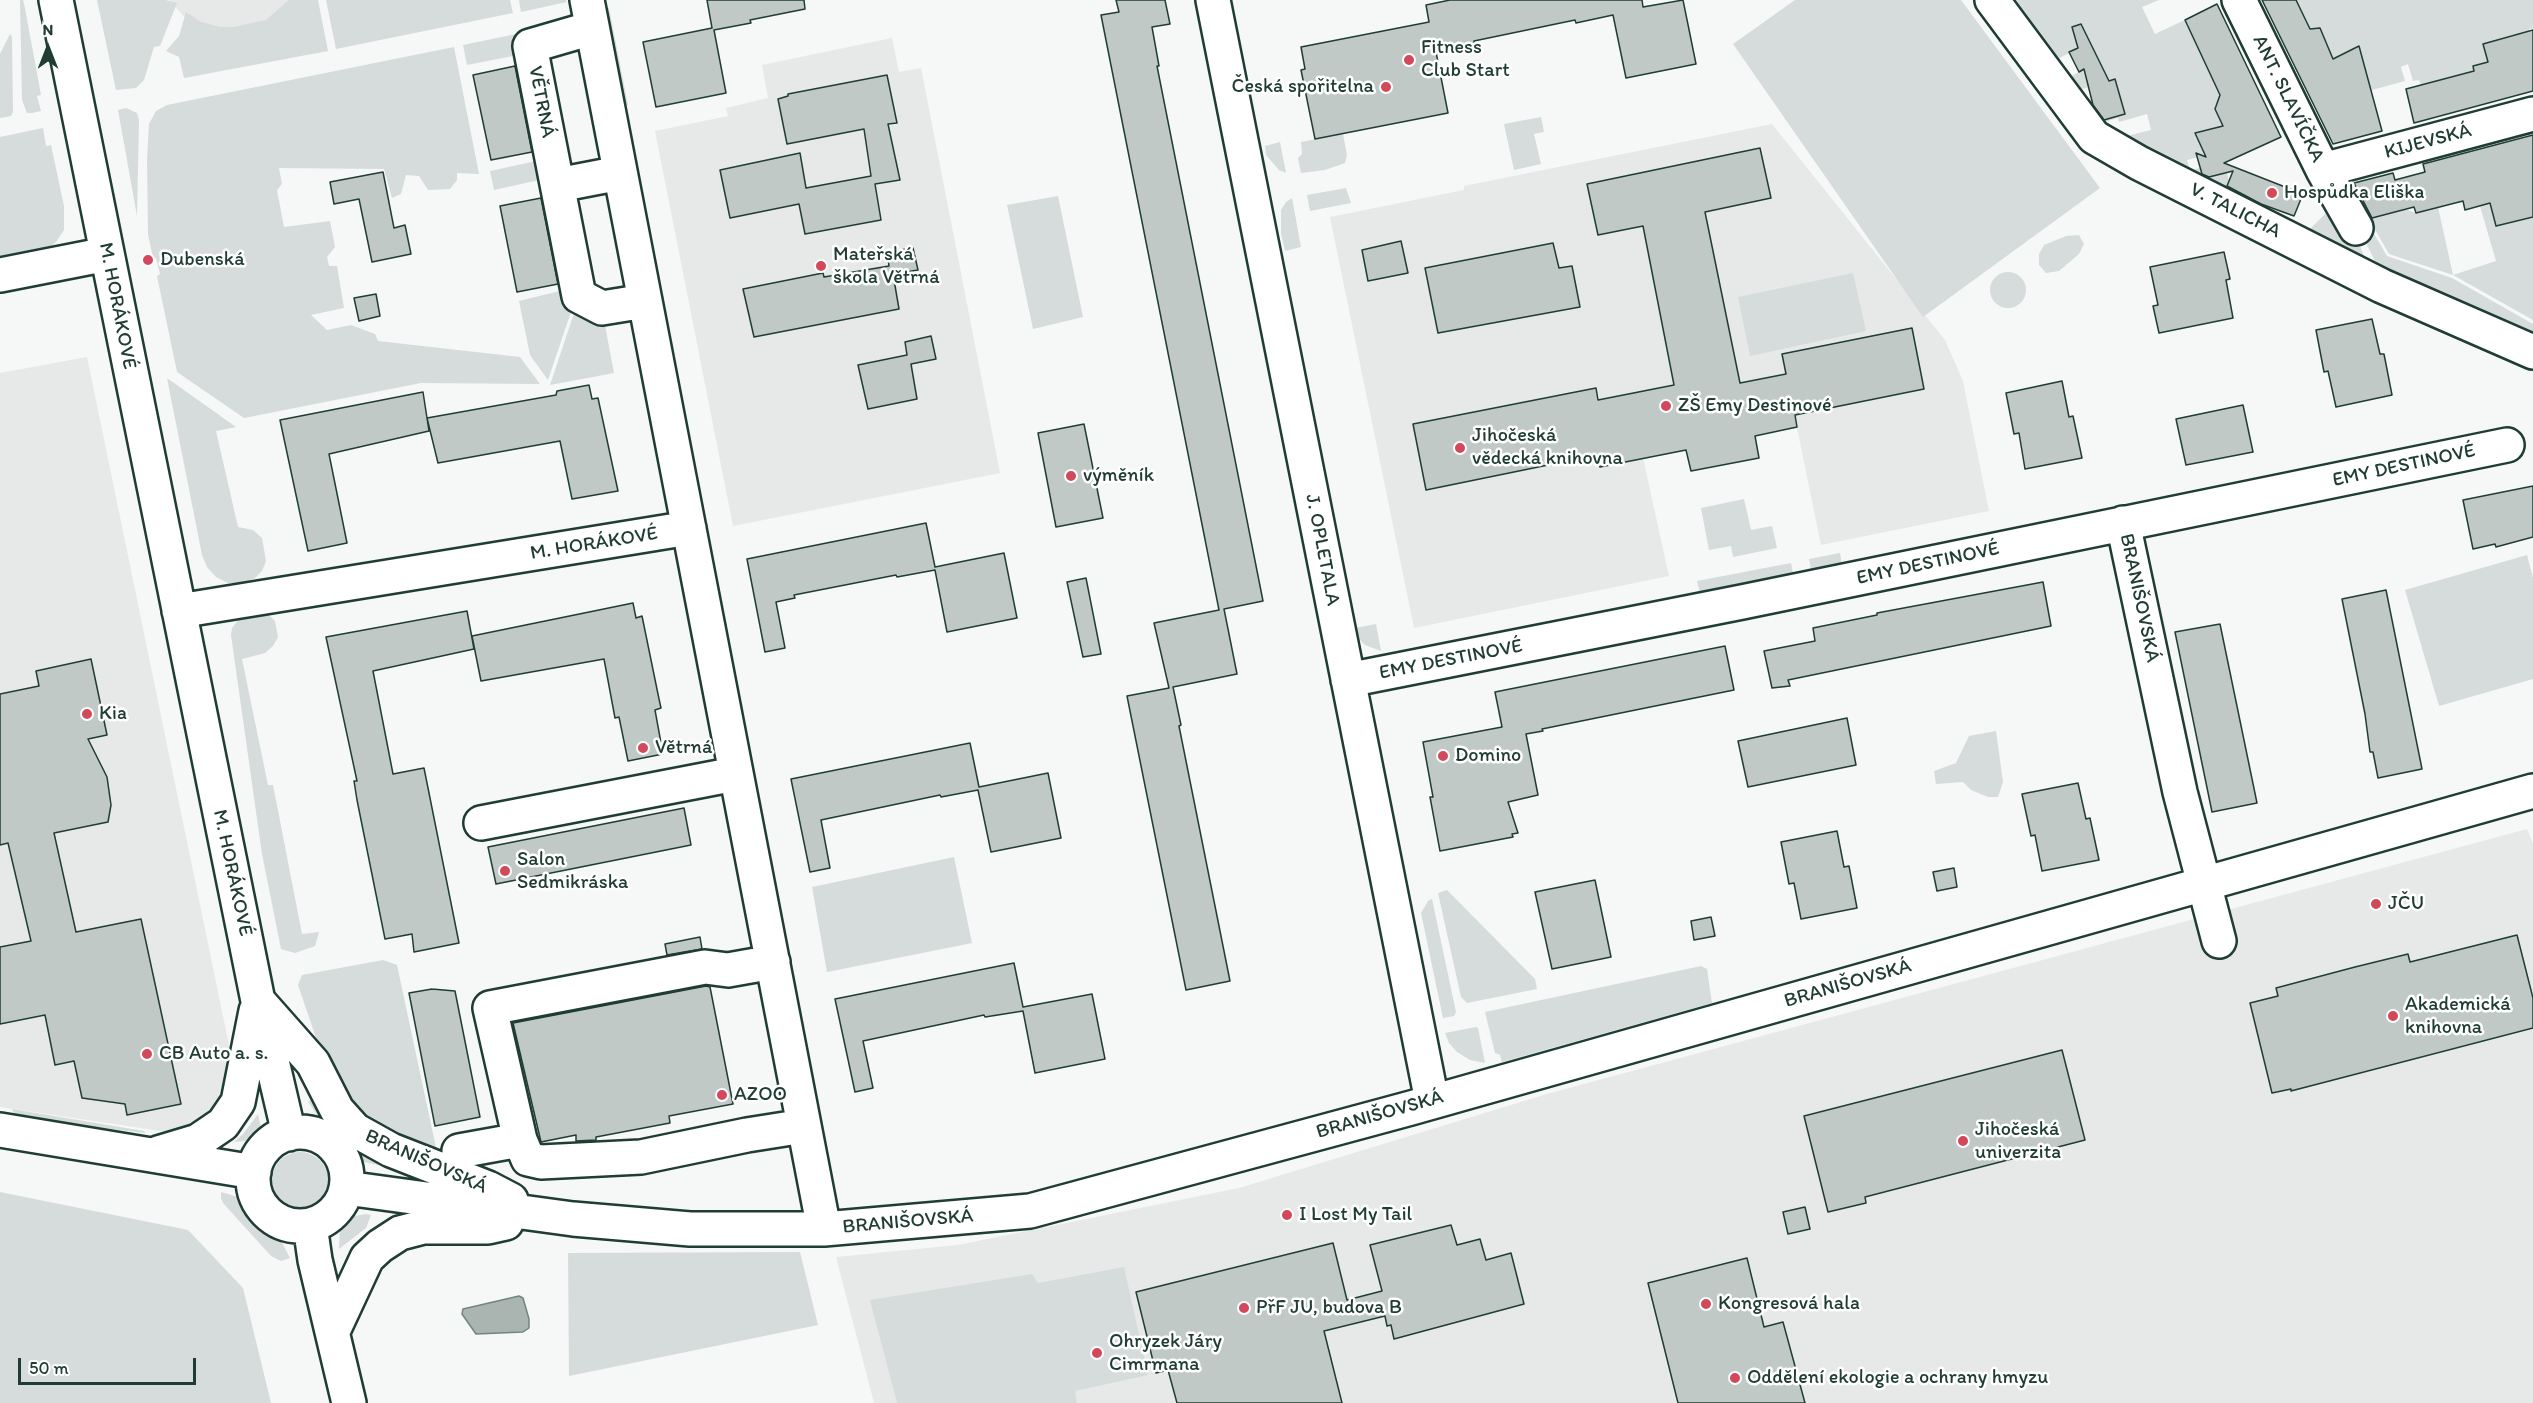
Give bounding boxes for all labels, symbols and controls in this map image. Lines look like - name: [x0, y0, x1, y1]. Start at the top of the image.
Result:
- north arrow: [18, 18, 78, 78]
- text: N: [43, 20, 53, 39]
- street label: ANT. SLAVÍČKA: [2247, 31, 2329, 167]
- place label: Fitness Club Start: [1421, 36, 1510, 83]
- marker: Fitness Club Start: [1402, 53, 1416, 67]
- street label: VĚTRNÁ: [522, 64, 560, 140]
- place label: Česká spořitelna: [1232, 75, 1374, 99]
- marker: Česká spořitelna: [1379, 80, 1393, 94]
- street label: KIJEVSKÁ: [2382, 119, 2474, 165]
- street label: V. TALICHA: [2185, 178, 2285, 244]
- place label: Hospůdka Eliška: [2284, 181, 2424, 205]
- marker: Hospůdka Eliška: [2265, 186, 2279, 200]
- street label: M. HORÁKOVÉ: [93, 241, 141, 371]
- place label: Mateřská škola Větrná: [833, 243, 940, 290]
- place label: Dubenská: [160, 248, 245, 272]
- marker: Dubenská: [141, 253, 155, 267]
- marker: Mateřská škola Větrná: [814, 259, 828, 273]
- place label: ZŠ Emy Destinové: [1678, 394, 1831, 418]
- marker: ZŠ Emy Destinové: [1659, 399, 1673, 413]
- place label: Jihočeská vědecká knihovna: [1472, 424, 1623, 471]
- street label: EMY DESTINOVÉ: [2330, 439, 2478, 493]
- marker: Jihočeská vědecká knihovna: [1453, 441, 1467, 455]
- place label: výměník: [1083, 464, 1154, 488]
- marker: výměník: [1064, 469, 1078, 483]
- street label: J. OPLETALA: [1299, 492, 1345, 608]
- street label: M. HORÁKOVÉ: [529, 522, 659, 566]
- street label: BRANIŠOVSKÁ: [2114, 531, 2164, 665]
- street label: EMY DESTINOVÉ: [1854, 537, 2002, 591]
- street label: EMY DESTINOVÉ: [1377, 634, 1525, 686]
- place label: Kia: [99, 702, 127, 726]
- marker: Kia: [80, 707, 94, 721]
- place label: Větrná: [655, 736, 712, 760]
- marker: Větrná: [636, 741, 650, 755]
- place label: Domino: [1455, 744, 1521, 768]
- marker: Domino: [1436, 749, 1450, 763]
- street label: M. HORÁKOVÉ: [207, 808, 257, 938]
- place label: Salon Sedmikráska: [517, 848, 628, 895]
- marker: Salon Sedmikráska: [498, 864, 512, 878]
- place label: JČU: [2388, 892, 2424, 916]
- marker: JČU: [2369, 897, 2383, 911]
- street label: BRANIŠOVSKÁ: [1782, 954, 1914, 1014]
- place label: Akademická knihovna: [2405, 993, 2511, 1040]
- marker: Akademická knihovna: [2386, 1009, 2400, 1023]
- place label: CB Auto a. s.: [159, 1042, 269, 1066]
- marker: CB Auto a. s.: [140, 1047, 154, 1061]
- place label: AZOO: [734, 1083, 787, 1107]
- street label: BRANIŠOVSKÁ: [1314, 1085, 1446, 1145]
- marker: AZOO: [715, 1088, 729, 1102]
- place label: Jihočeská univerzita: [1975, 1118, 2061, 1165]
- street label: BRANIŠOVSKÁ: [361, 1124, 491, 1200]
- marker: Jihočeská univerzita: [1956, 1134, 1970, 1148]
- place label: I Lost My Tail: [1299, 1203, 1412, 1227]
- street label: BRANIŠOVSKÁ: [842, 1204, 974, 1240]
- marker: I Lost My Tail: [1280, 1208, 1294, 1222]
- place label: Kongresová hala: [1718, 1292, 1860, 1316]
- place label: PřF JU, budova B: [1256, 1296, 1402, 1320]
- marker: Kongresová hala: [1699, 1297, 1713, 1311]
- marker: PřF JU, budova B: [1237, 1301, 1251, 1315]
- place label: Ohryzek Járy Cimrmana: [1109, 1330, 1222, 1377]
- scale bar: [21, 1346, 200, 1384]
- marker: Ohryzek Járy Cimrmana: [1090, 1346, 1104, 1360]
- text: 50 m: [29, 1357, 69, 1379]
- place label: Oddělení ekologie a ochrany hmyzu: [1747, 1366, 2048, 1390]
- marker: Oddělení ekologie a ochrany hmyzu: [1728, 1371, 1742, 1385]

